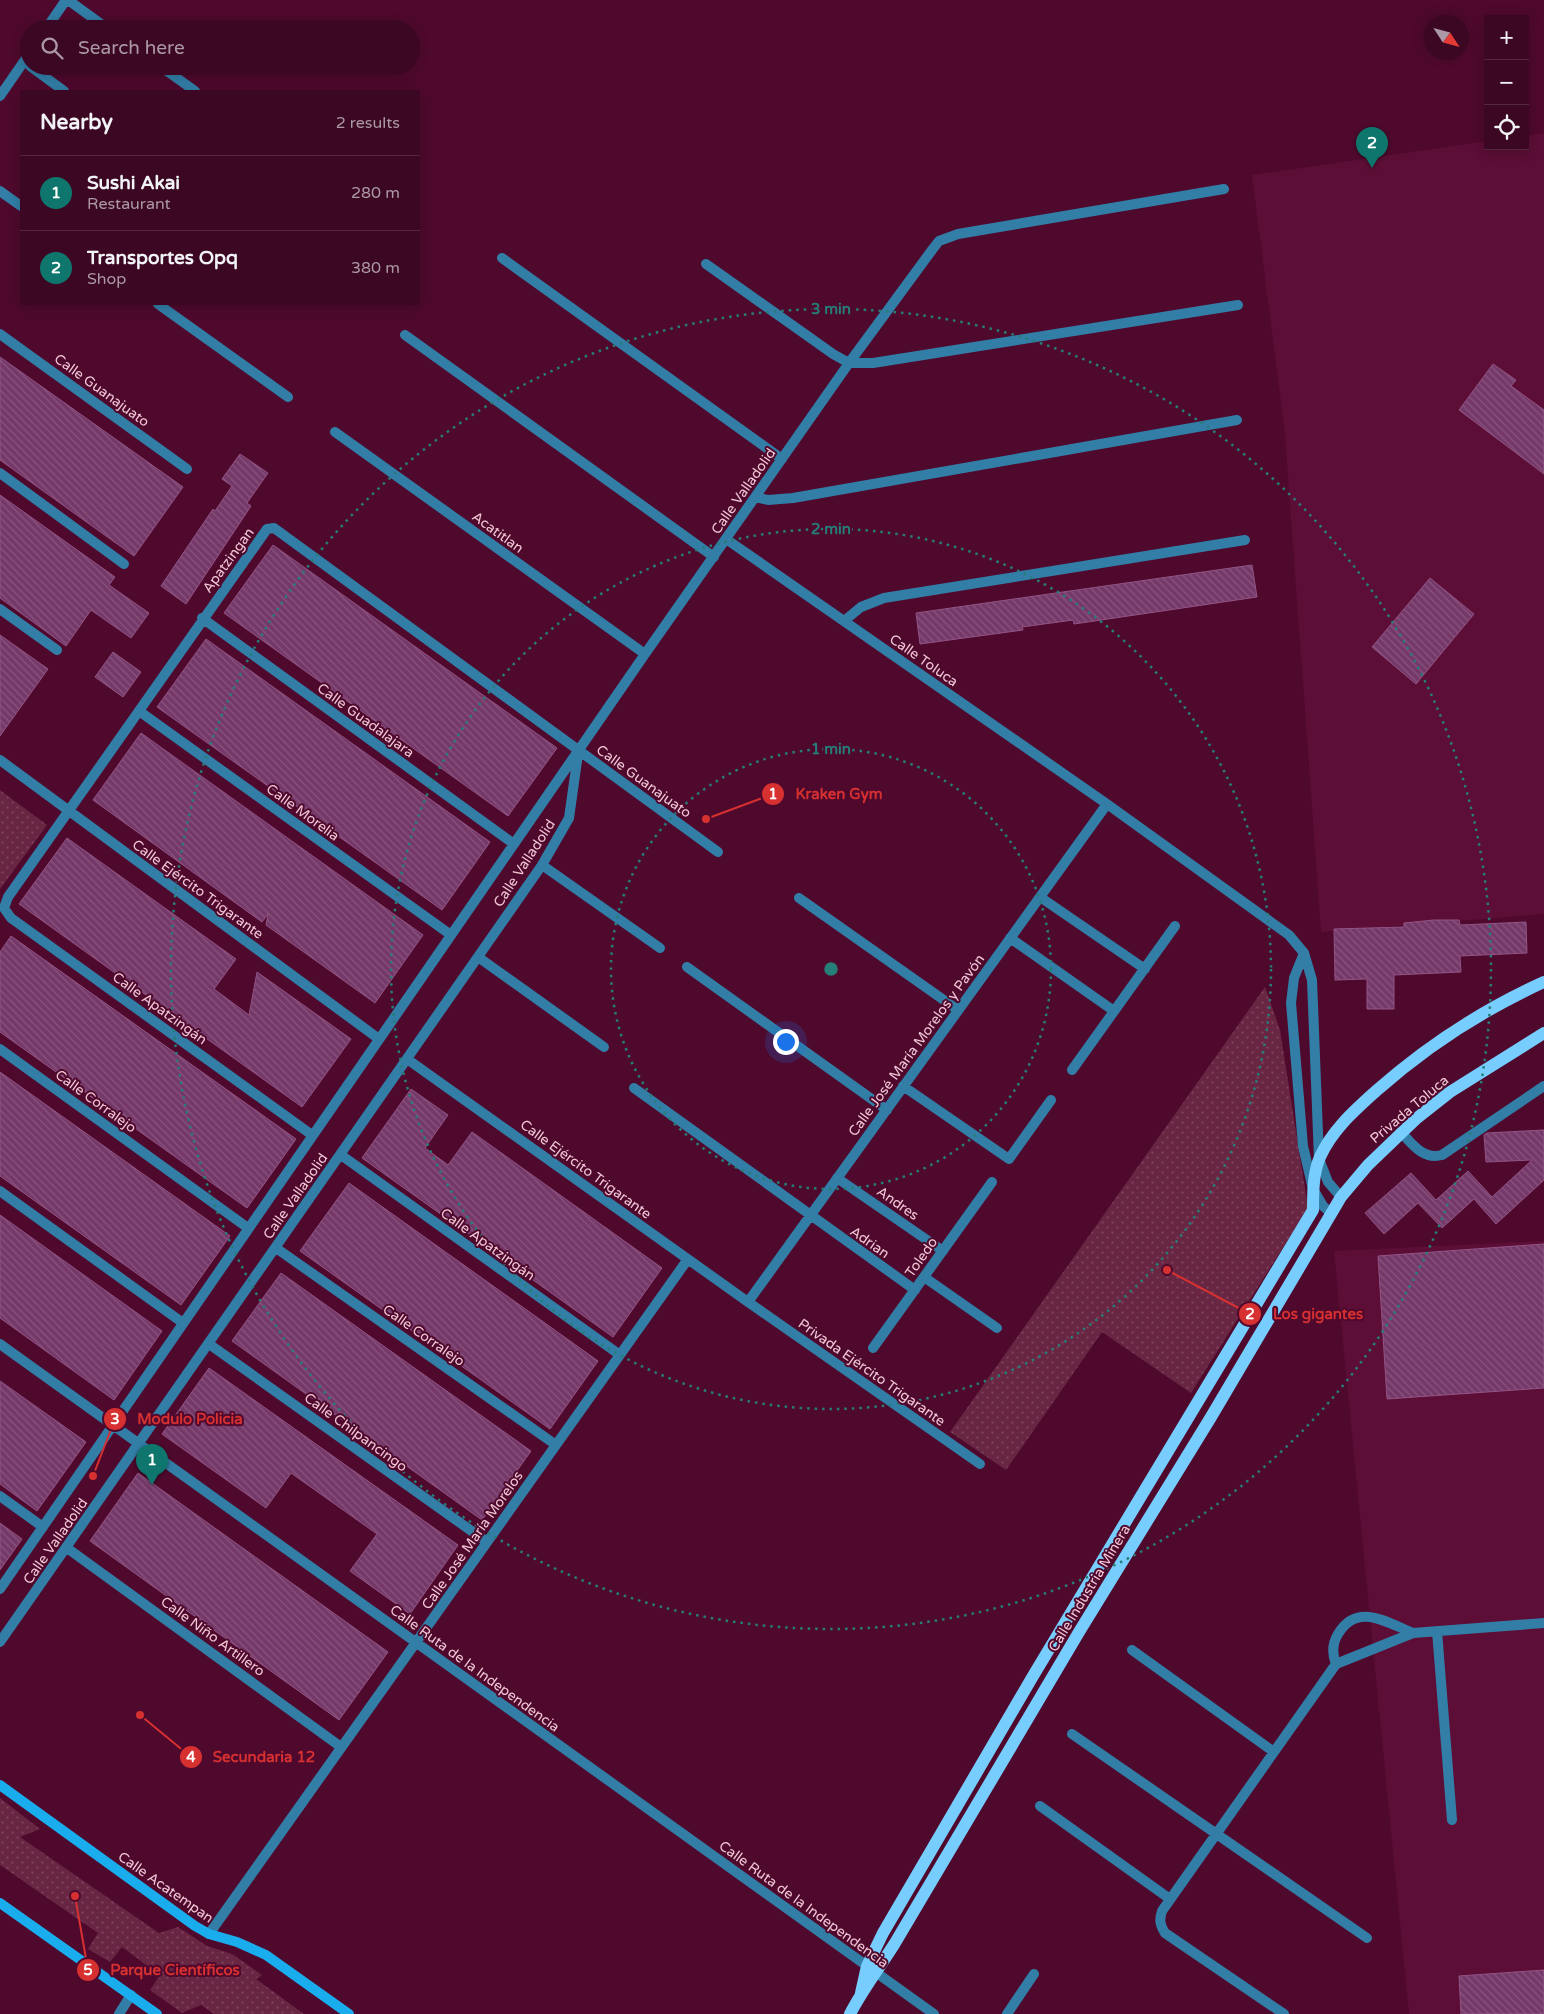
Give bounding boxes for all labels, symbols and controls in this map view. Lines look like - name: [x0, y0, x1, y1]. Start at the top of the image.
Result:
- north arrow: [1424, 15, 1469, 60]
- map controls: [1484, 15, 1529, 150]
- button: +: [1484, 15, 1529, 60]
- search box: [20, 20, 420, 75]
- icon: search: [38, 34, 66, 62]
- text: Search here: [78, 37, 185, 59]
- button: −: [1484, 60, 1529, 105]
- button: locate: [1484, 105, 1529, 150]
- text: Nearby: [40, 110, 113, 135]
- text: 2 results: [336, 113, 400, 133]
- pin: 2: [1356, 127, 1388, 168]
- text: Sushi Akai: [87, 172, 180, 194]
- text: 1: [51, 183, 61, 203]
- text: 280 m: [351, 183, 400, 203]
- text: Restaurant: [87, 194, 171, 214]
- text: Transportes Opq: [87, 247, 238, 269]
- text: 2: [51, 258, 61, 278]
- text: 380 m: [351, 258, 400, 278]
- text: Shop: [87, 269, 126, 289]
- text: 3 min: [811, 300, 851, 318]
- street label: Calle Guanajuato: [51, 350, 152, 431]
- street label: Calle Valladolid: [707, 445, 779, 538]
- street label: Acatitlan: [469, 508, 527, 557]
- text: 2 min: [811, 520, 851, 538]
- street label: Apatzingan: [199, 524, 258, 596]
- street label: Calle Toluca: [886, 631, 961, 690]
- street label: Calle Guadalajara: [314, 679, 418, 761]
- text: 1 min: [811, 740, 851, 758]
- street label: Calle Guanajuato: [593, 741, 694, 822]
- callout: Kraken Gym: [760, 779, 892, 809]
- street label: Calle Morelia: [263, 780, 342, 845]
- text: 1: [768, 785, 778, 803]
- text: Kraken Gym: [796, 785, 882, 804]
- street label: Calle Valladolid: [490, 816, 559, 910]
- street label: Calle Ejército Trigarante: [129, 836, 267, 943]
- street label: Calle José María Morelos y Pavón: [845, 951, 988, 1140]
- centre of rings: [822, 960, 840, 978]
- street label: Calle Apatzingán: [109, 968, 210, 1048]
- your location: [773, 1029, 799, 1055]
- street label: Calle Corralejo: [52, 1066, 140, 1137]
- street label: Privada Toluca: [1367, 1072, 1452, 1147]
- street label: Calle Ejército Trigarante: [517, 1116, 655, 1223]
- street label: Calle Valladolid: [259, 1150, 331, 1243]
- street label: Andres: [873, 1183, 922, 1224]
- street label: Calle Apatzingán: [437, 1204, 538, 1284]
- street label: Adrian: [847, 1223, 893, 1262]
- street label: Toledo: [902, 1234, 941, 1281]
- callout: Los gigantes: [1238, 1299, 1373, 1329]
- street label: Calle Corralejo: [379, 1301, 468, 1370]
- text: 2: [1245, 1305, 1255, 1323]
- text: Los gigantes: [1273, 1305, 1363, 1324]
- street label: Privada Ejército Trigarante: [795, 1315, 949, 1430]
- street label: Calle Chilpancingo: [301, 1389, 411, 1476]
- callout: Modulo Policia: [103, 1404, 253, 1434]
- text: 3: [110, 1410, 120, 1428]
- text: Modulo Policia: [137, 1410, 243, 1428]
- pin: 1: [136, 1444, 168, 1485]
- street label: Calle José María Morelos: [418, 1468, 527, 1613]
- street label: Calle Valladolid: [19, 1495, 91, 1588]
- street label: Calle Industria Minera: [1045, 1522, 1134, 1655]
- street label: Calle Niño Artillero: [157, 1593, 268, 1680]
- street label: Calle Ruta de la Independencia: [387, 1601, 563, 1736]
- callout: Secundaria 12: [178, 1742, 326, 1772]
- text: 4: [186, 1748, 196, 1766]
- text: Secundaria 12: [213, 1748, 315, 1766]
- street label: Calle Ruta de la Independencia: [716, 1837, 892, 1972]
- street label: Calle Acatempan: [115, 1848, 217, 1927]
- callout: Parque Científicos: [76, 1955, 250, 1985]
- text: 5: [83, 1961, 93, 1979]
- text: Parque Científicos: [110, 1961, 240, 1980]

